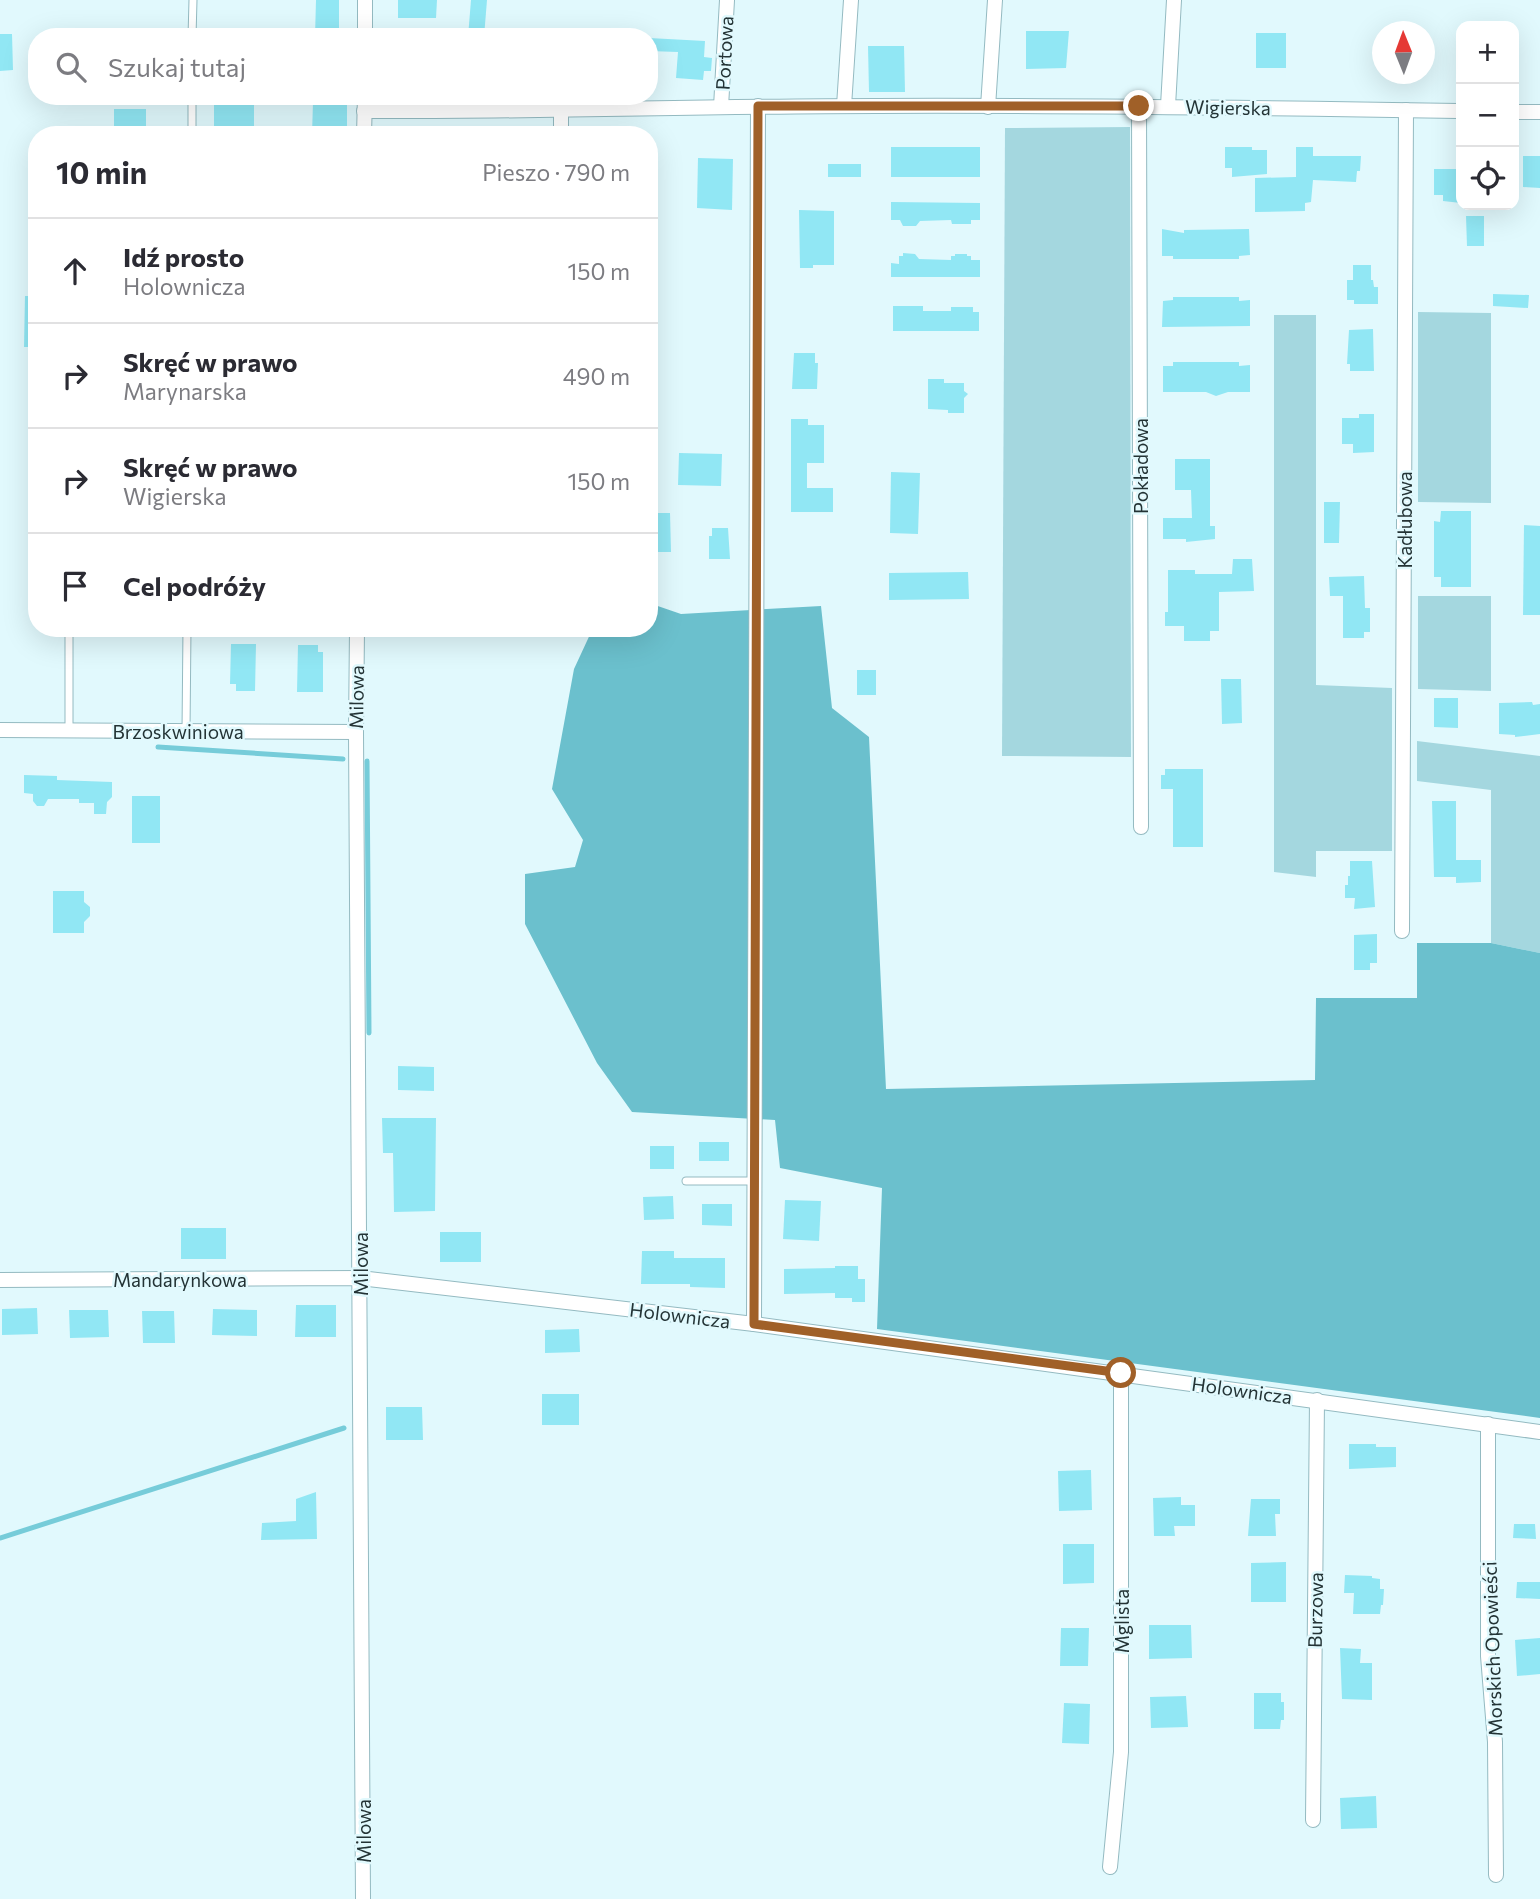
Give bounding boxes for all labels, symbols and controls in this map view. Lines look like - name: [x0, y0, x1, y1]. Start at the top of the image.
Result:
- street label: Portowa: [711, 15, 737, 91]
- north arrow: [1372, 21, 1435, 84]
- map controls: [1456, 21, 1519, 210]
- button: +: [1456, 21, 1519, 84]
- search box: [28, 28, 658, 105]
- icon: search: [52, 48, 90, 86]
- text: Szukaj tutaj: [108, 51, 246, 82]
- button: −: [1456, 84, 1519, 147]
- route end: [1123, 90, 1154, 121]
- street label: Wigierska: [1185, 95, 1271, 119]
- button: locate: [1456, 147, 1519, 210]
- text: 10 min: [56, 153, 147, 190]
- text: Pieszo · 790 m: [482, 158, 630, 186]
- text: Idź prosto: [123, 241, 244, 272]
- icon: ahead: [56, 252, 94, 290]
- text: 150 m: [567, 257, 630, 285]
- text: Holownicza: [123, 272, 246, 300]
- text: Skręć w prawo: [123, 346, 298, 377]
- icon: right: [56, 357, 94, 395]
- text: 490 m: [563, 362, 630, 390]
- text: Marynarska: [123, 377, 247, 405]
- street label: Pokładowa: [1129, 418, 1152, 514]
- text: Skręć w prawo: [123, 451, 298, 482]
- icon: right: [56, 462, 94, 500]
- text: 150 m: [567, 467, 630, 495]
- street label: Kadłubowa: [1393, 471, 1416, 569]
- text: Wigierska: [123, 482, 227, 510]
- icon: arrive: [56, 567, 94, 605]
- text: Cel podróży: [123, 570, 266, 601]
- street label: Milowa: [344, 665, 368, 729]
- street label: Brzoskwiniowa: [112, 720, 244, 743]
- street label: Milowa: [349, 1232, 372, 1296]
- street label: Mandarynkowa: [113, 1268, 247, 1291]
- street label: Holownicza: [628, 1297, 732, 1333]
- route start: [1105, 1357, 1136, 1388]
- street label: Holownicza: [1190, 1372, 1294, 1408]
- street label: Morskich Opowieści: [1477, 1561, 1507, 1737]
- street label: Burzowa: [1303, 1572, 1327, 1648]
- street label: Mglista: [1110, 1589, 1133, 1653]
- street label: Milowa: [352, 1799, 375, 1863]

